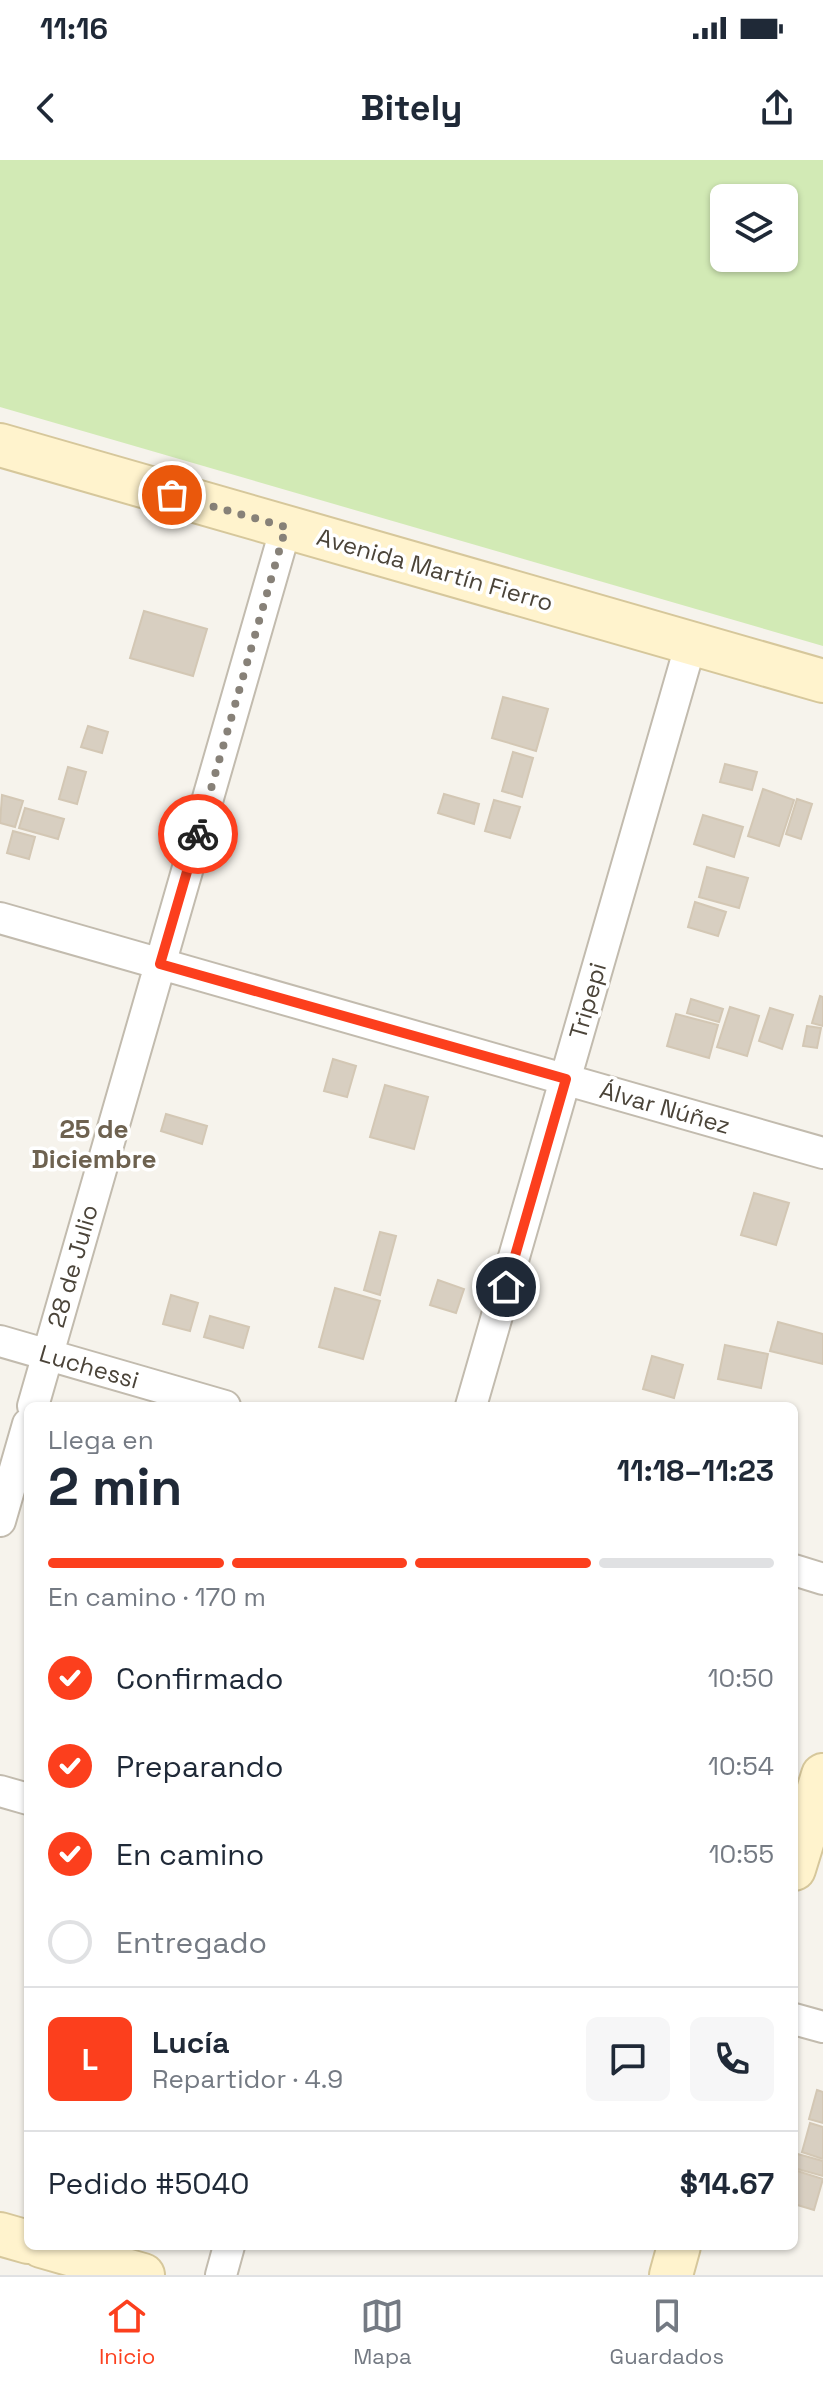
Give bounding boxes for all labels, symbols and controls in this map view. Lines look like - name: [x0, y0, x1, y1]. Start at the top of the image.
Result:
- text: 11:16: [40, 9, 108, 48]
- text: Bitely: [361, 85, 462, 131]
- icon: back: [24, 86, 68, 130]
- icon: share: [755, 86, 799, 130]
- map controls: [710, 184, 798, 272]
- button: layers: [710, 184, 798, 272]
- pin: [138, 461, 206, 529]
- icon: bag: [150, 473, 194, 517]
- street label: Avenida Martín Fierro: [313, 521, 557, 618]
- courier: [158, 794, 238, 874]
- icon: bike: [176, 812, 220, 856]
- street label: Tripepi: [562, 959, 613, 1043]
- street label: Álvar Núñez: [596, 1074, 734, 1141]
- district label: 25 de Diciembre: [31, 1112, 157, 1176]
- street label: 28 de Julio: [40, 1201, 105, 1331]
- pin: [472, 1253, 540, 1321]
- icon: home: [484, 1265, 528, 1309]
- street label: Luchessi: [36, 1338, 143, 1395]
- text: Llega en: [48, 1423, 154, 1457]
- text: 11:18–11:23: [617, 1451, 774, 1490]
- text: 2 min: [48, 1454, 182, 1520]
- text: En camino · 170 m: [48, 1580, 266, 1614]
- icon: check: [48, 1656, 92, 1700]
- text: Confirmado: [116, 1659, 283, 1698]
- text: 10:50: [708, 1661, 774, 1695]
- icon: check: [48, 1744, 92, 1788]
- text: Preparando: [116, 1747, 283, 1786]
- text: 10:54: [708, 1749, 774, 1783]
- icon: check: [48, 1832, 92, 1876]
- text: En camino: [116, 1835, 264, 1874]
- text: 10:55: [709, 1837, 774, 1871]
- text: Entregado: [116, 1923, 267, 1962]
- button: chat: [586, 2017, 670, 2101]
- button: phone: [690, 2017, 774, 2101]
- text: Lucía: [152, 2023, 230, 2062]
- text: L: [82, 2040, 98, 2079]
- text: Repartidor · 4.9: [152, 2062, 343, 2096]
- text: Pedido #5040: [48, 2164, 250, 2203]
- text: $14.67: [680, 2164, 774, 2203]
- tab: Inicio: [99, 2294, 155, 2370]
- tab: Mapa: [353, 2294, 412, 2370]
- tab: Guardados: [610, 2294, 724, 2370]

